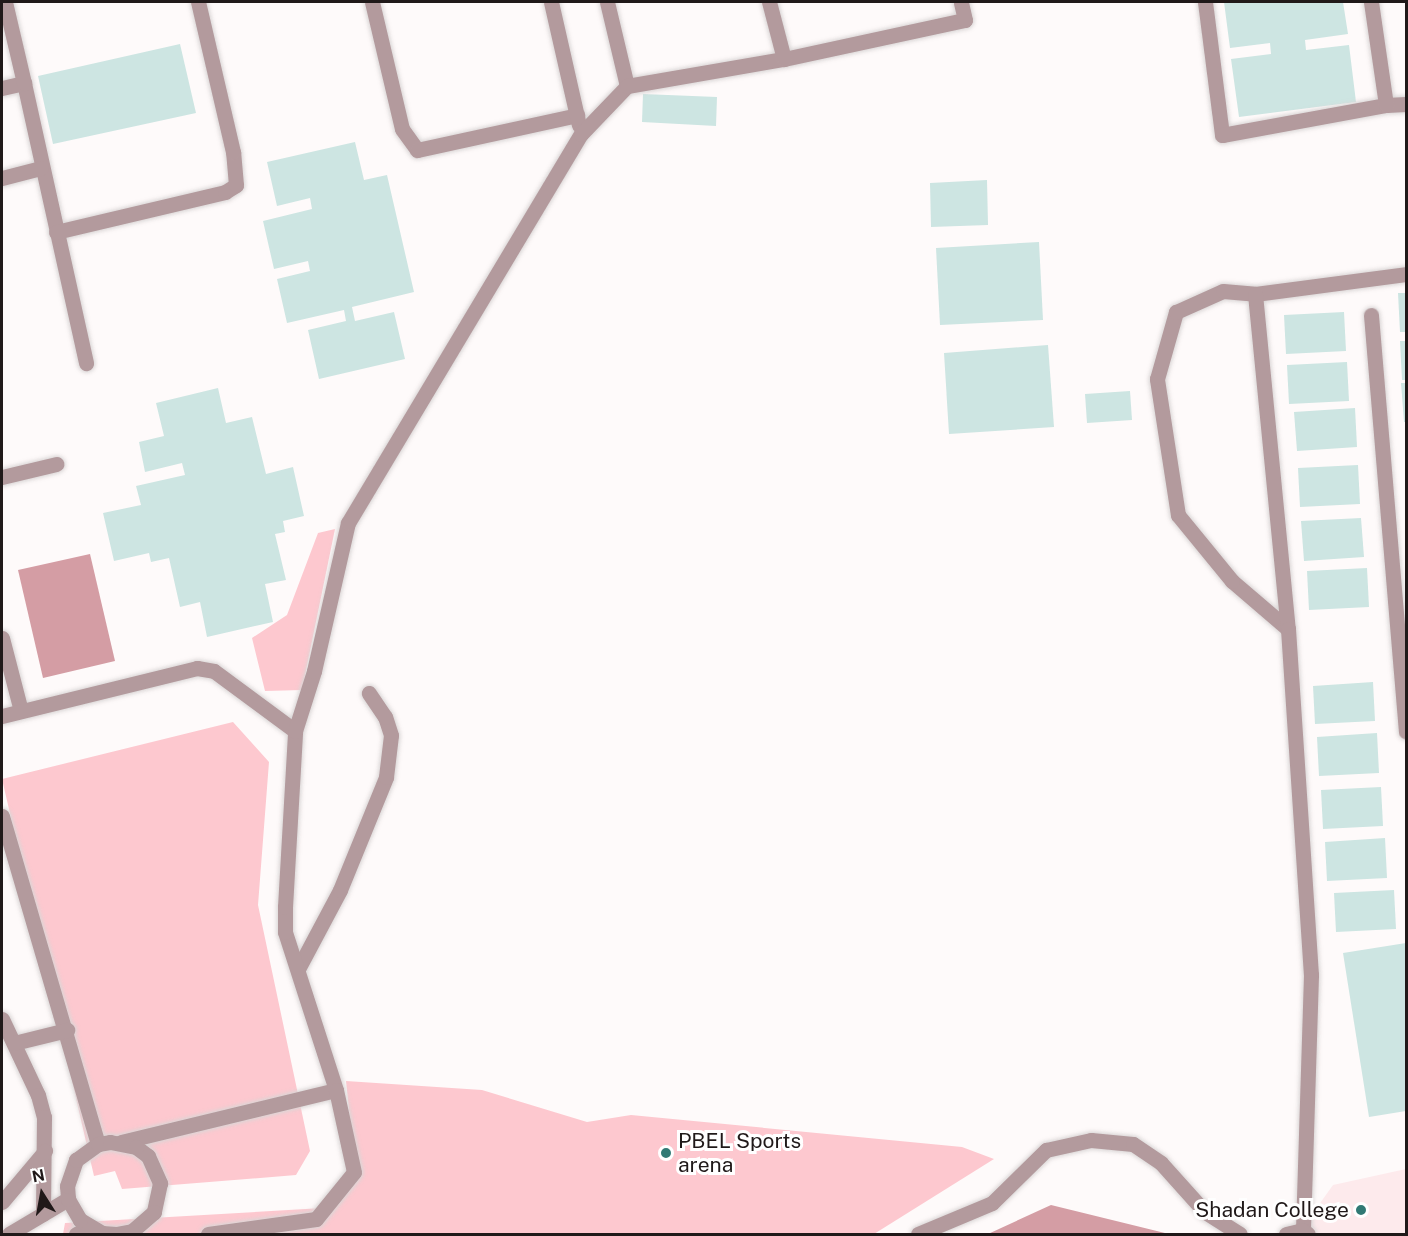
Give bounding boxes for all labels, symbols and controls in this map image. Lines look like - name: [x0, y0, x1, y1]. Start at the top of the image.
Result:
- place label: PBEL Sports arena: [678, 1128, 801, 1178]
- marker: PBEL Sports arena: [659, 1146, 673, 1160]
- north arrow: [12, 1164, 72, 1224]
- text: N: [31, 1165, 46, 1186]
- place label: Shadan College: [1195, 1197, 1349, 1223]
- marker: Shadan College: [1354, 1203, 1368, 1217]

